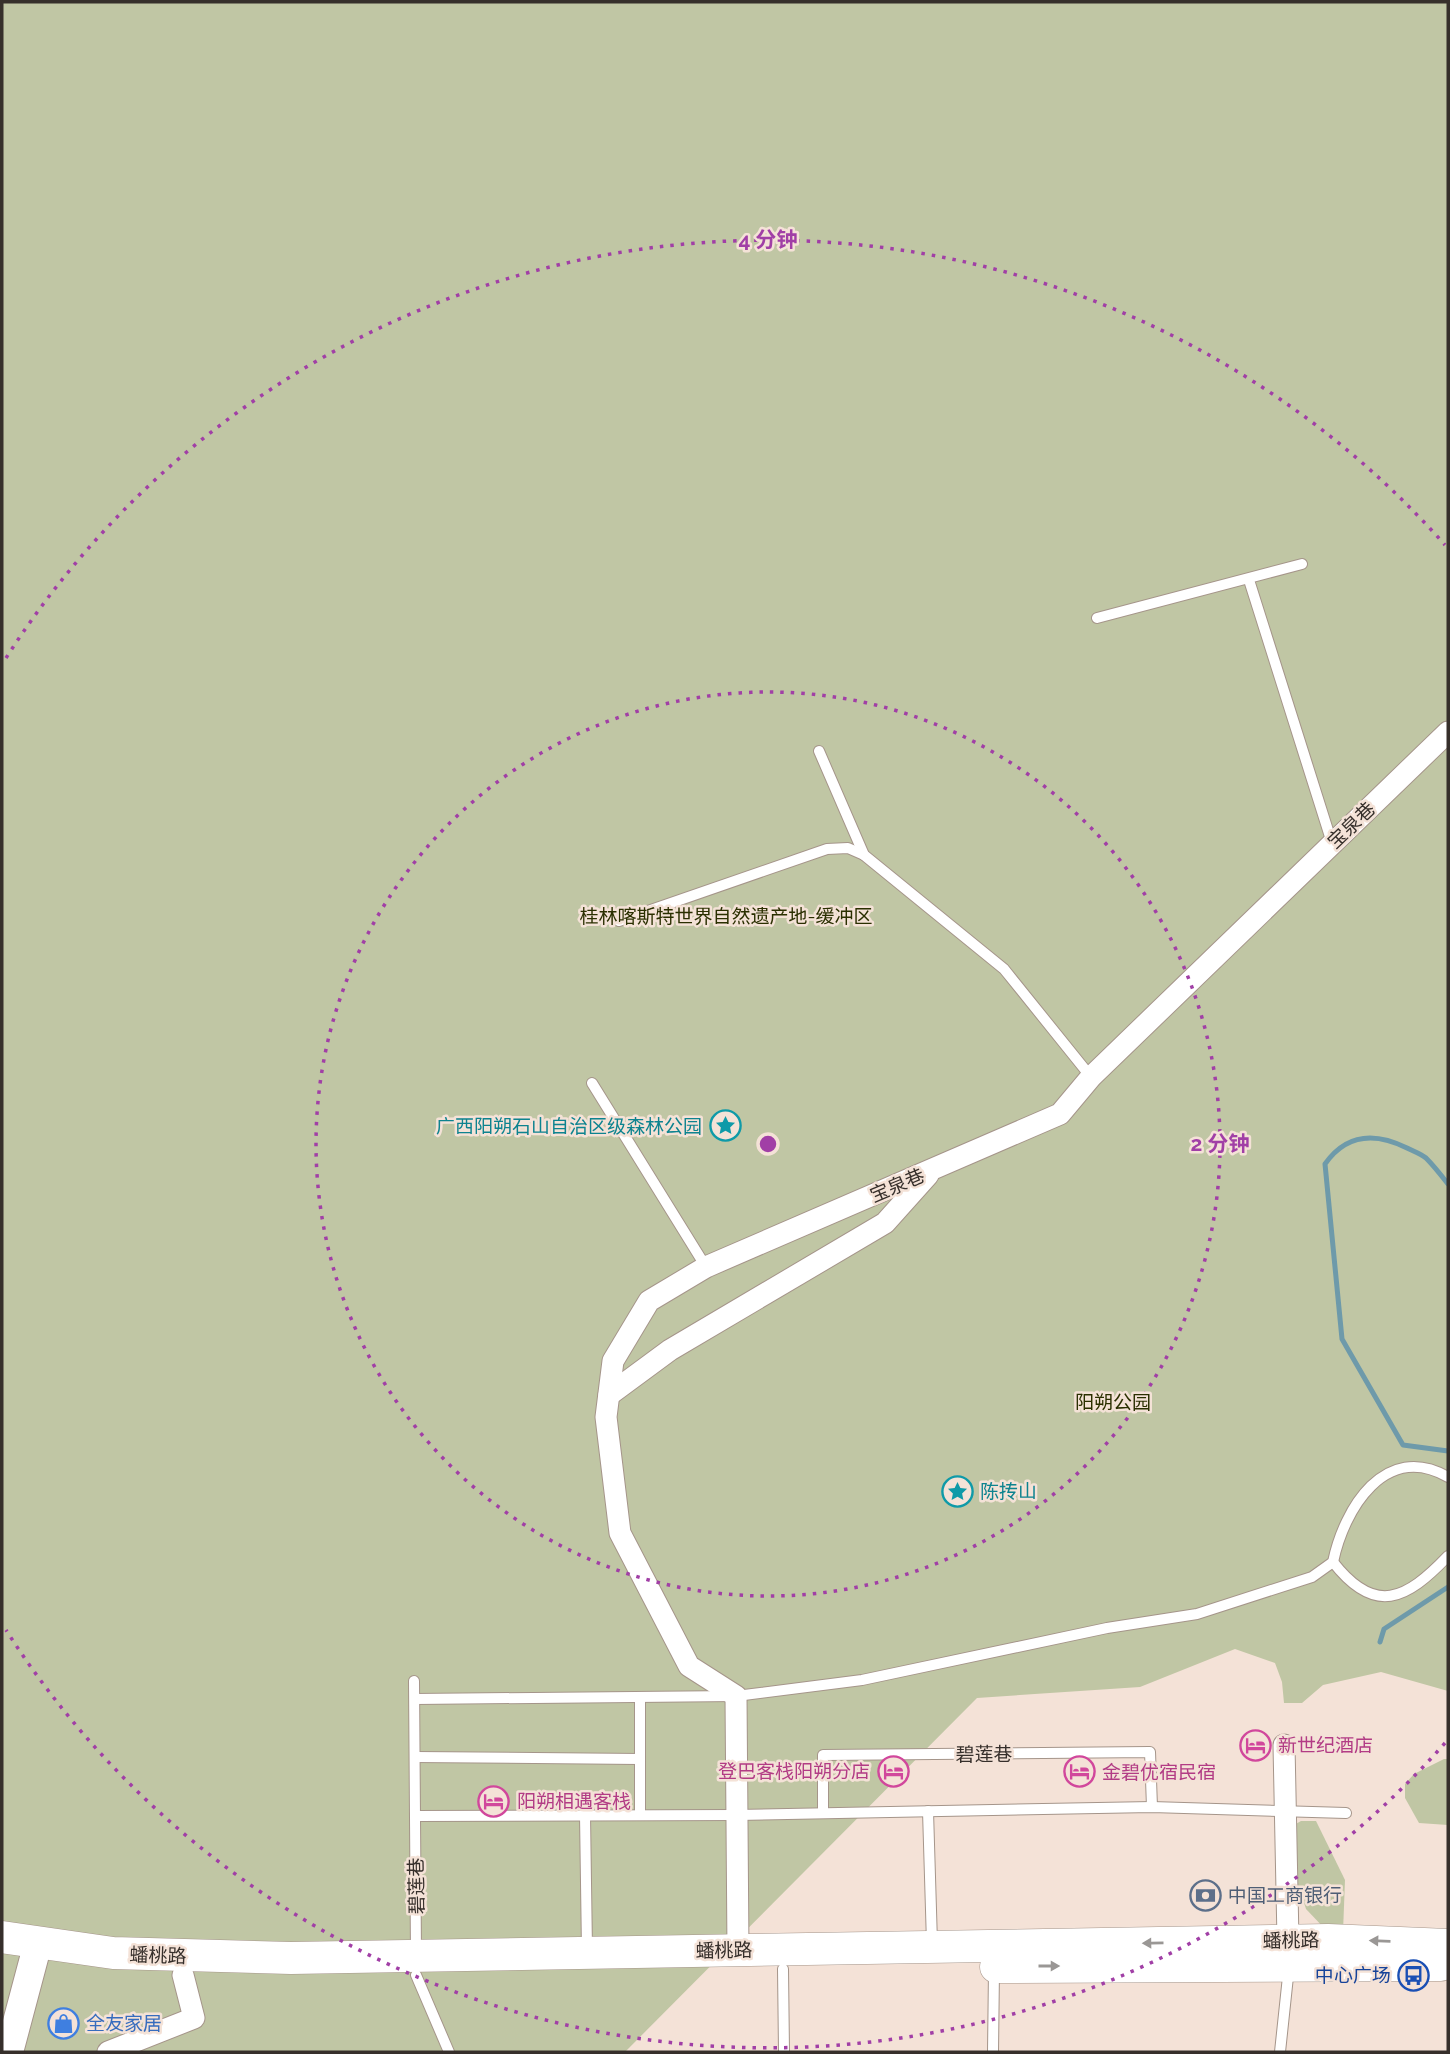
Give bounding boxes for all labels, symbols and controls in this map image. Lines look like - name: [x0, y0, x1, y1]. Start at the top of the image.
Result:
- text: 4 分钟: [738, 227, 798, 252]
- street label: 宝泉巷: [1323, 797, 1379, 853]
- park label: 桂林喀斯特世界自然遗产地-缓冲区: [579, 905, 873, 927]
- place icon: 广西阳朔石山自治区级森林公园: [708, 1109, 742, 1143]
- place label: 广西阳朔石山自治区级森林公园: [436, 1115, 702, 1137]
- text: 2 分钟: [1191, 1131, 1249, 1156]
- centre of rings: [756, 1132, 780, 1156]
- street label: 宝泉巷: [866, 1164, 928, 1206]
- park label: 阳朔公园: [1075, 1391, 1151, 1413]
- place icon: 陈抟山: [940, 1474, 974, 1508]
- place label: 陈抟山: [980, 1480, 1037, 1502]
- hotel icon: 新世纪酒店: [1238, 1728, 1272, 1762]
- place label: 新世纪酒店: [1278, 1734, 1373, 1756]
- street label: 碧莲巷: [955, 1743, 1013, 1765]
- hotel icon: 登巴客栈阳朔分店: [876, 1754, 910, 1788]
- hotel icon: 金碧优宿民宿: [1062, 1755, 1096, 1789]
- place label: 登巴客栈阳朔分店: [718, 1760, 870, 1782]
- place label: 金碧优宿民宿: [1102, 1761, 1216, 1783]
- hotel icon: 阳朔相遇客栈: [477, 1784, 511, 1818]
- place label: 阳朔相遇客栈: [517, 1790, 631, 1812]
- street label: 碧莲巷: [405, 1857, 427, 1915]
- bank icon: 中国工商银行: [1188, 1878, 1222, 1912]
- place label: 中国工商银行: [1228, 1884, 1342, 1906]
- street label: 蟠桃路: [1262, 1929, 1320, 1951]
- one-way arrow: [1369, 1936, 1391, 1947]
- one-way arrow: [1141, 1937, 1163, 1948]
- street label: 蟠桃路: [695, 1939, 753, 1961]
- street label: 蟠桃路: [129, 1943, 187, 1967]
- bus stop icon: 中心广场: [1397, 1958, 1431, 1992]
- one-way arrow: [1038, 1961, 1060, 1972]
- place label: 中心广场: [1315, 1964, 1391, 1986]
- shop icon: 全友家居: [46, 2006, 80, 2040]
- place label: 全友家居: [86, 2012, 162, 2034]

